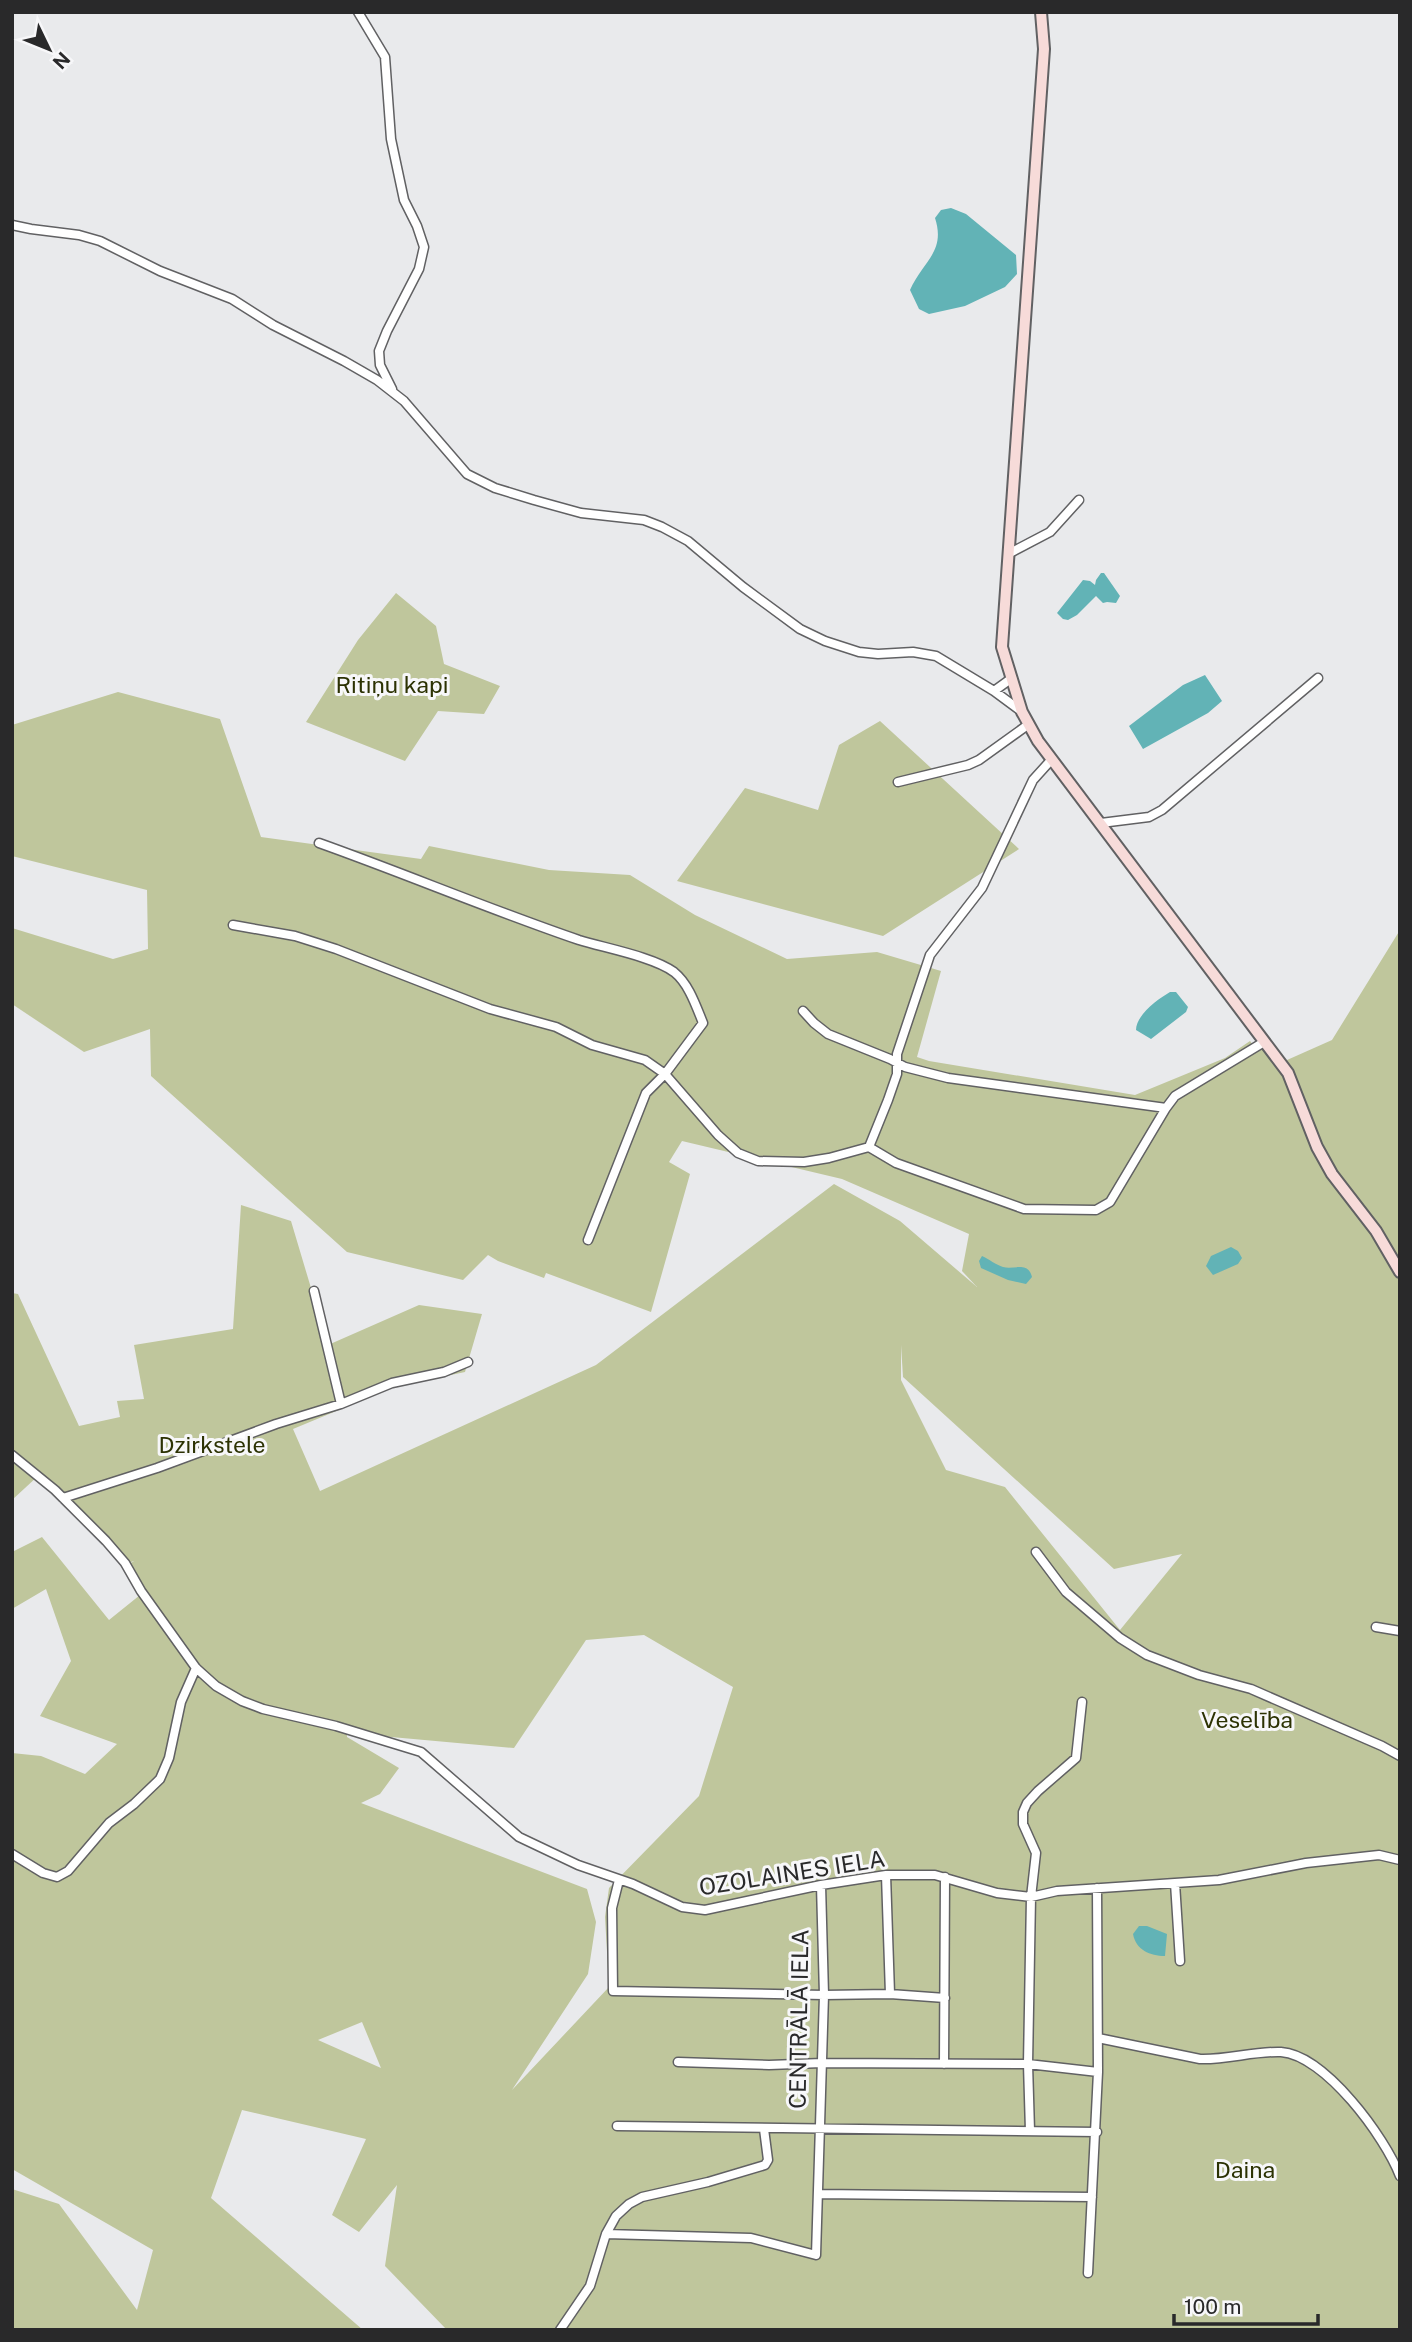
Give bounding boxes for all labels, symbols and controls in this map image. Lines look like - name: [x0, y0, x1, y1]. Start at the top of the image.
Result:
- north arrow: [14, 14, 84, 84]
- text: N: [48, 48, 75, 74]
- park label: Ritiņu kapi: [336, 671, 448, 698]
- park label: Dzirkstele: [159, 1431, 265, 1458]
- park label: Veselība: [1201, 1706, 1293, 1733]
- street label: OZOLAINES IELA: [697, 1844, 887, 1901]
- street label: CENTRĀLĀ IELA: [783, 1929, 814, 2109]
- park label: Daina: [1215, 2156, 1275, 2183]
- scale bar: [1174, 2282, 1318, 2326]
- text: 100 m: [1184, 2294, 1241, 2319]

